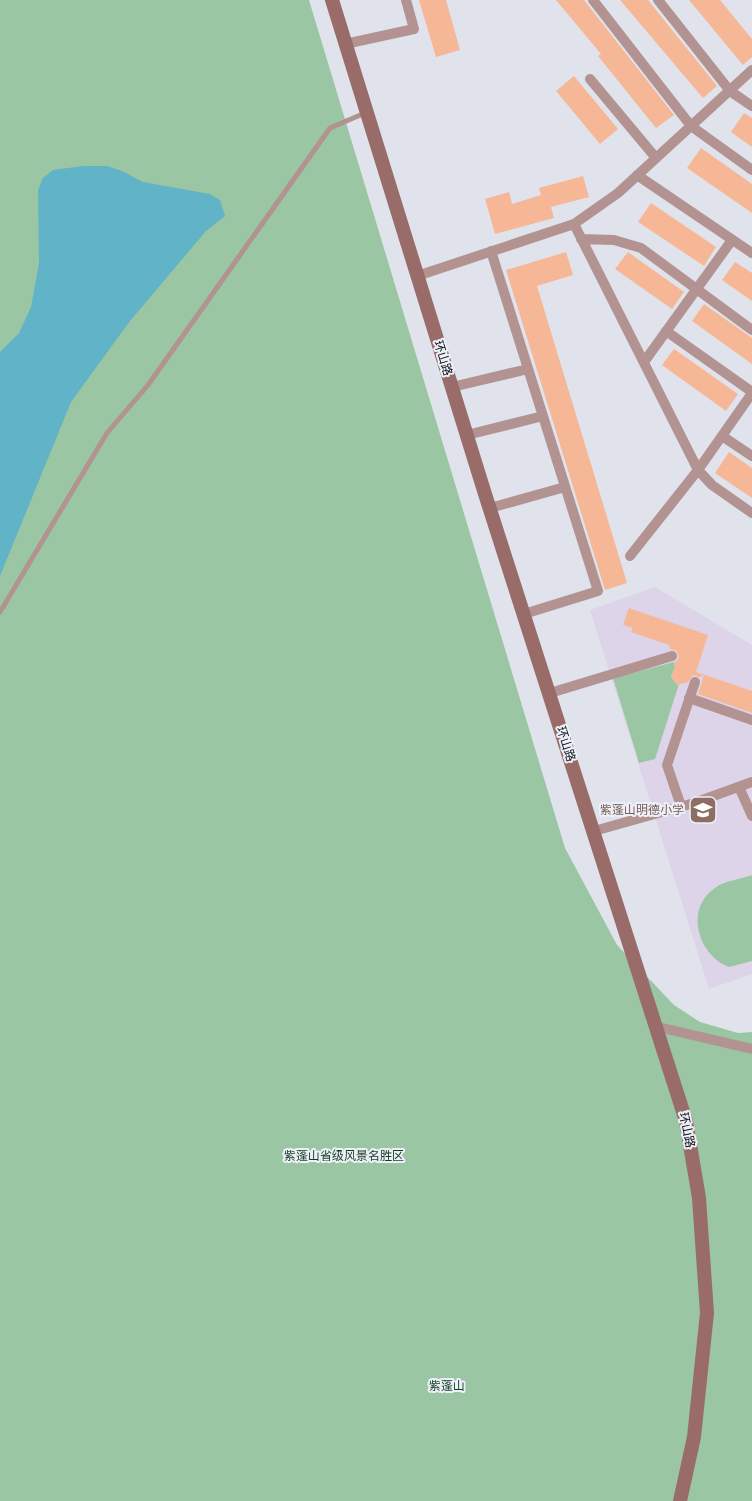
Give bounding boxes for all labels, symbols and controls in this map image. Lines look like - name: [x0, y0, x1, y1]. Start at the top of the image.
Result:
- street label: 环山路: [430, 339, 455, 378]
- street label: 环山路: [553, 725, 578, 764]
- school or university icon: 紫蓬山明德小学: [688, 795, 718, 825]
- place label: 紫蓬山明德小学: [600, 803, 684, 818]
- street label: 环山路: [675, 1111, 698, 1149]
- park label: 紫蓬山省级风景名胜区: [284, 1149, 404, 1164]
- park label: 紫蓬山: [429, 1379, 465, 1394]

